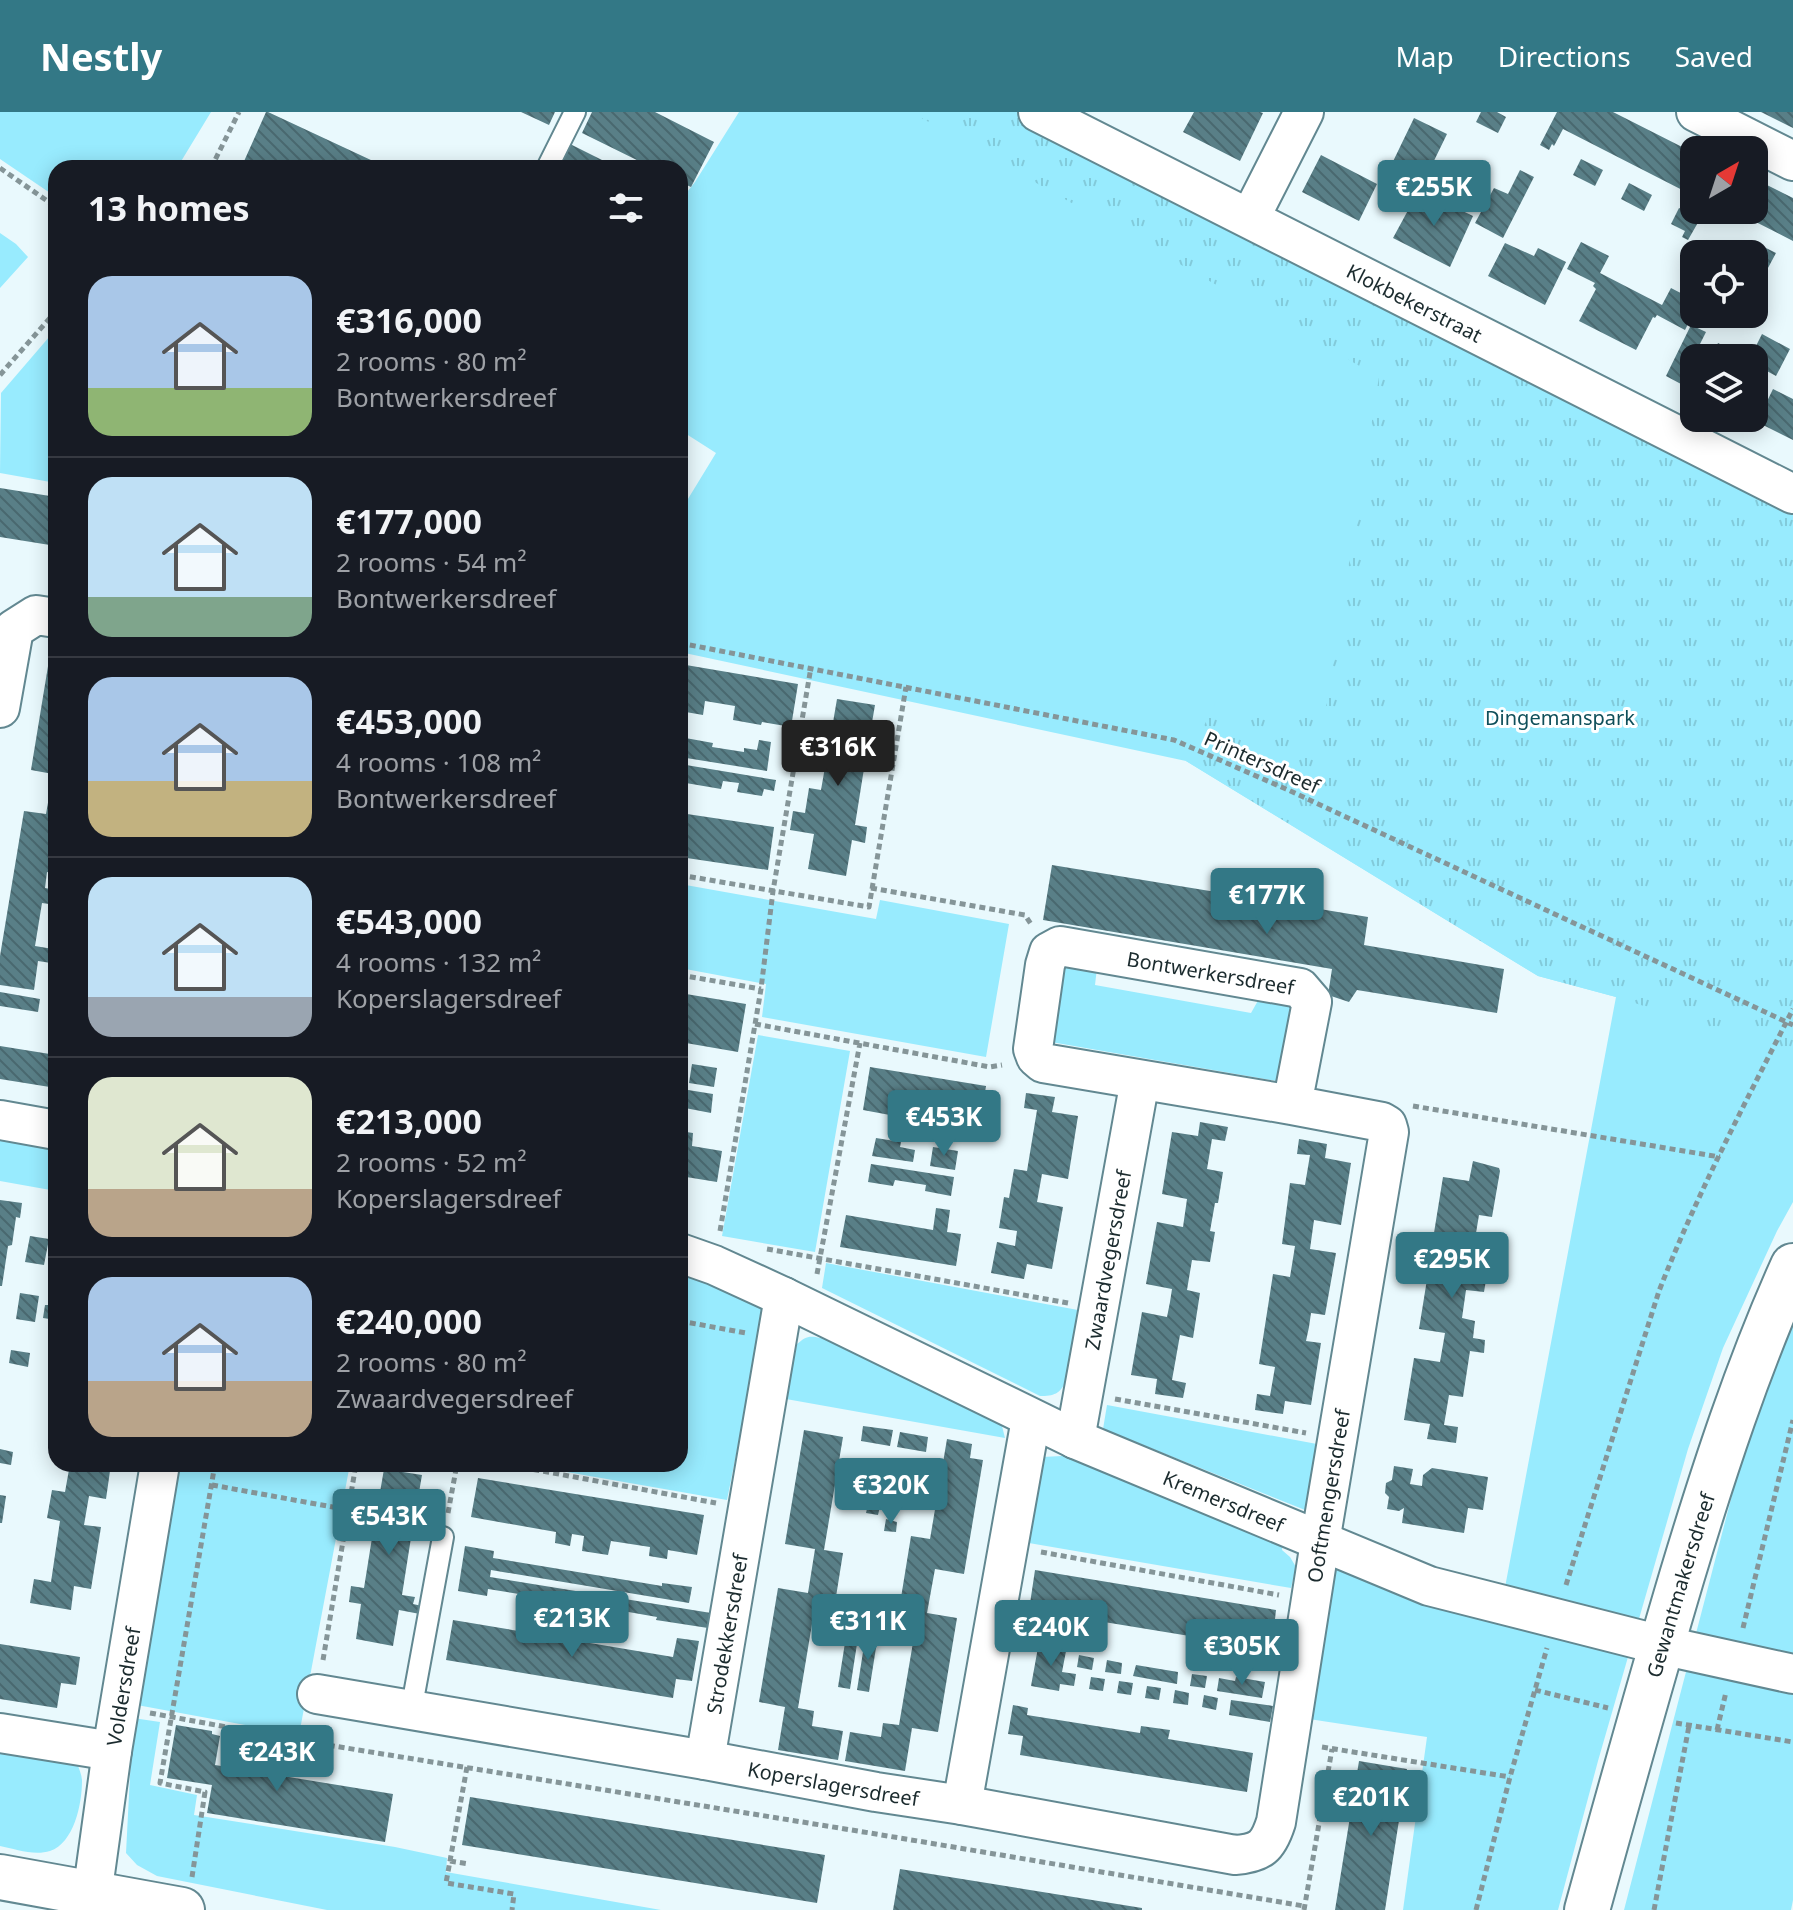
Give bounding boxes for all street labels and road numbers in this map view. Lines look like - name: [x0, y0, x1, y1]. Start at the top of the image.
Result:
- street label: Klokbekerstraat: [1342, 257, 1487, 348]
- street label: Printersdreef: [1200, 724, 1325, 800]
- street label: Bontwerkersdreef: [1125, 944, 1298, 1000]
- street label: Zwaardvegersdreef: [1078, 1167, 1137, 1352]
- street label: Ooftmengersdreef: [1300, 1406, 1356, 1585]
- street label: Kremersdreef: [1159, 1464, 1290, 1538]
- street label: Gewantmakersdreef: [1640, 1488, 1721, 1681]
- street label: Strodekkersdreef: [700, 1551, 754, 1716]
- street label: Voldersdreef: [100, 1624, 146, 1748]
- street label: Koperslagersdreef: [745, 1755, 922, 1812]

